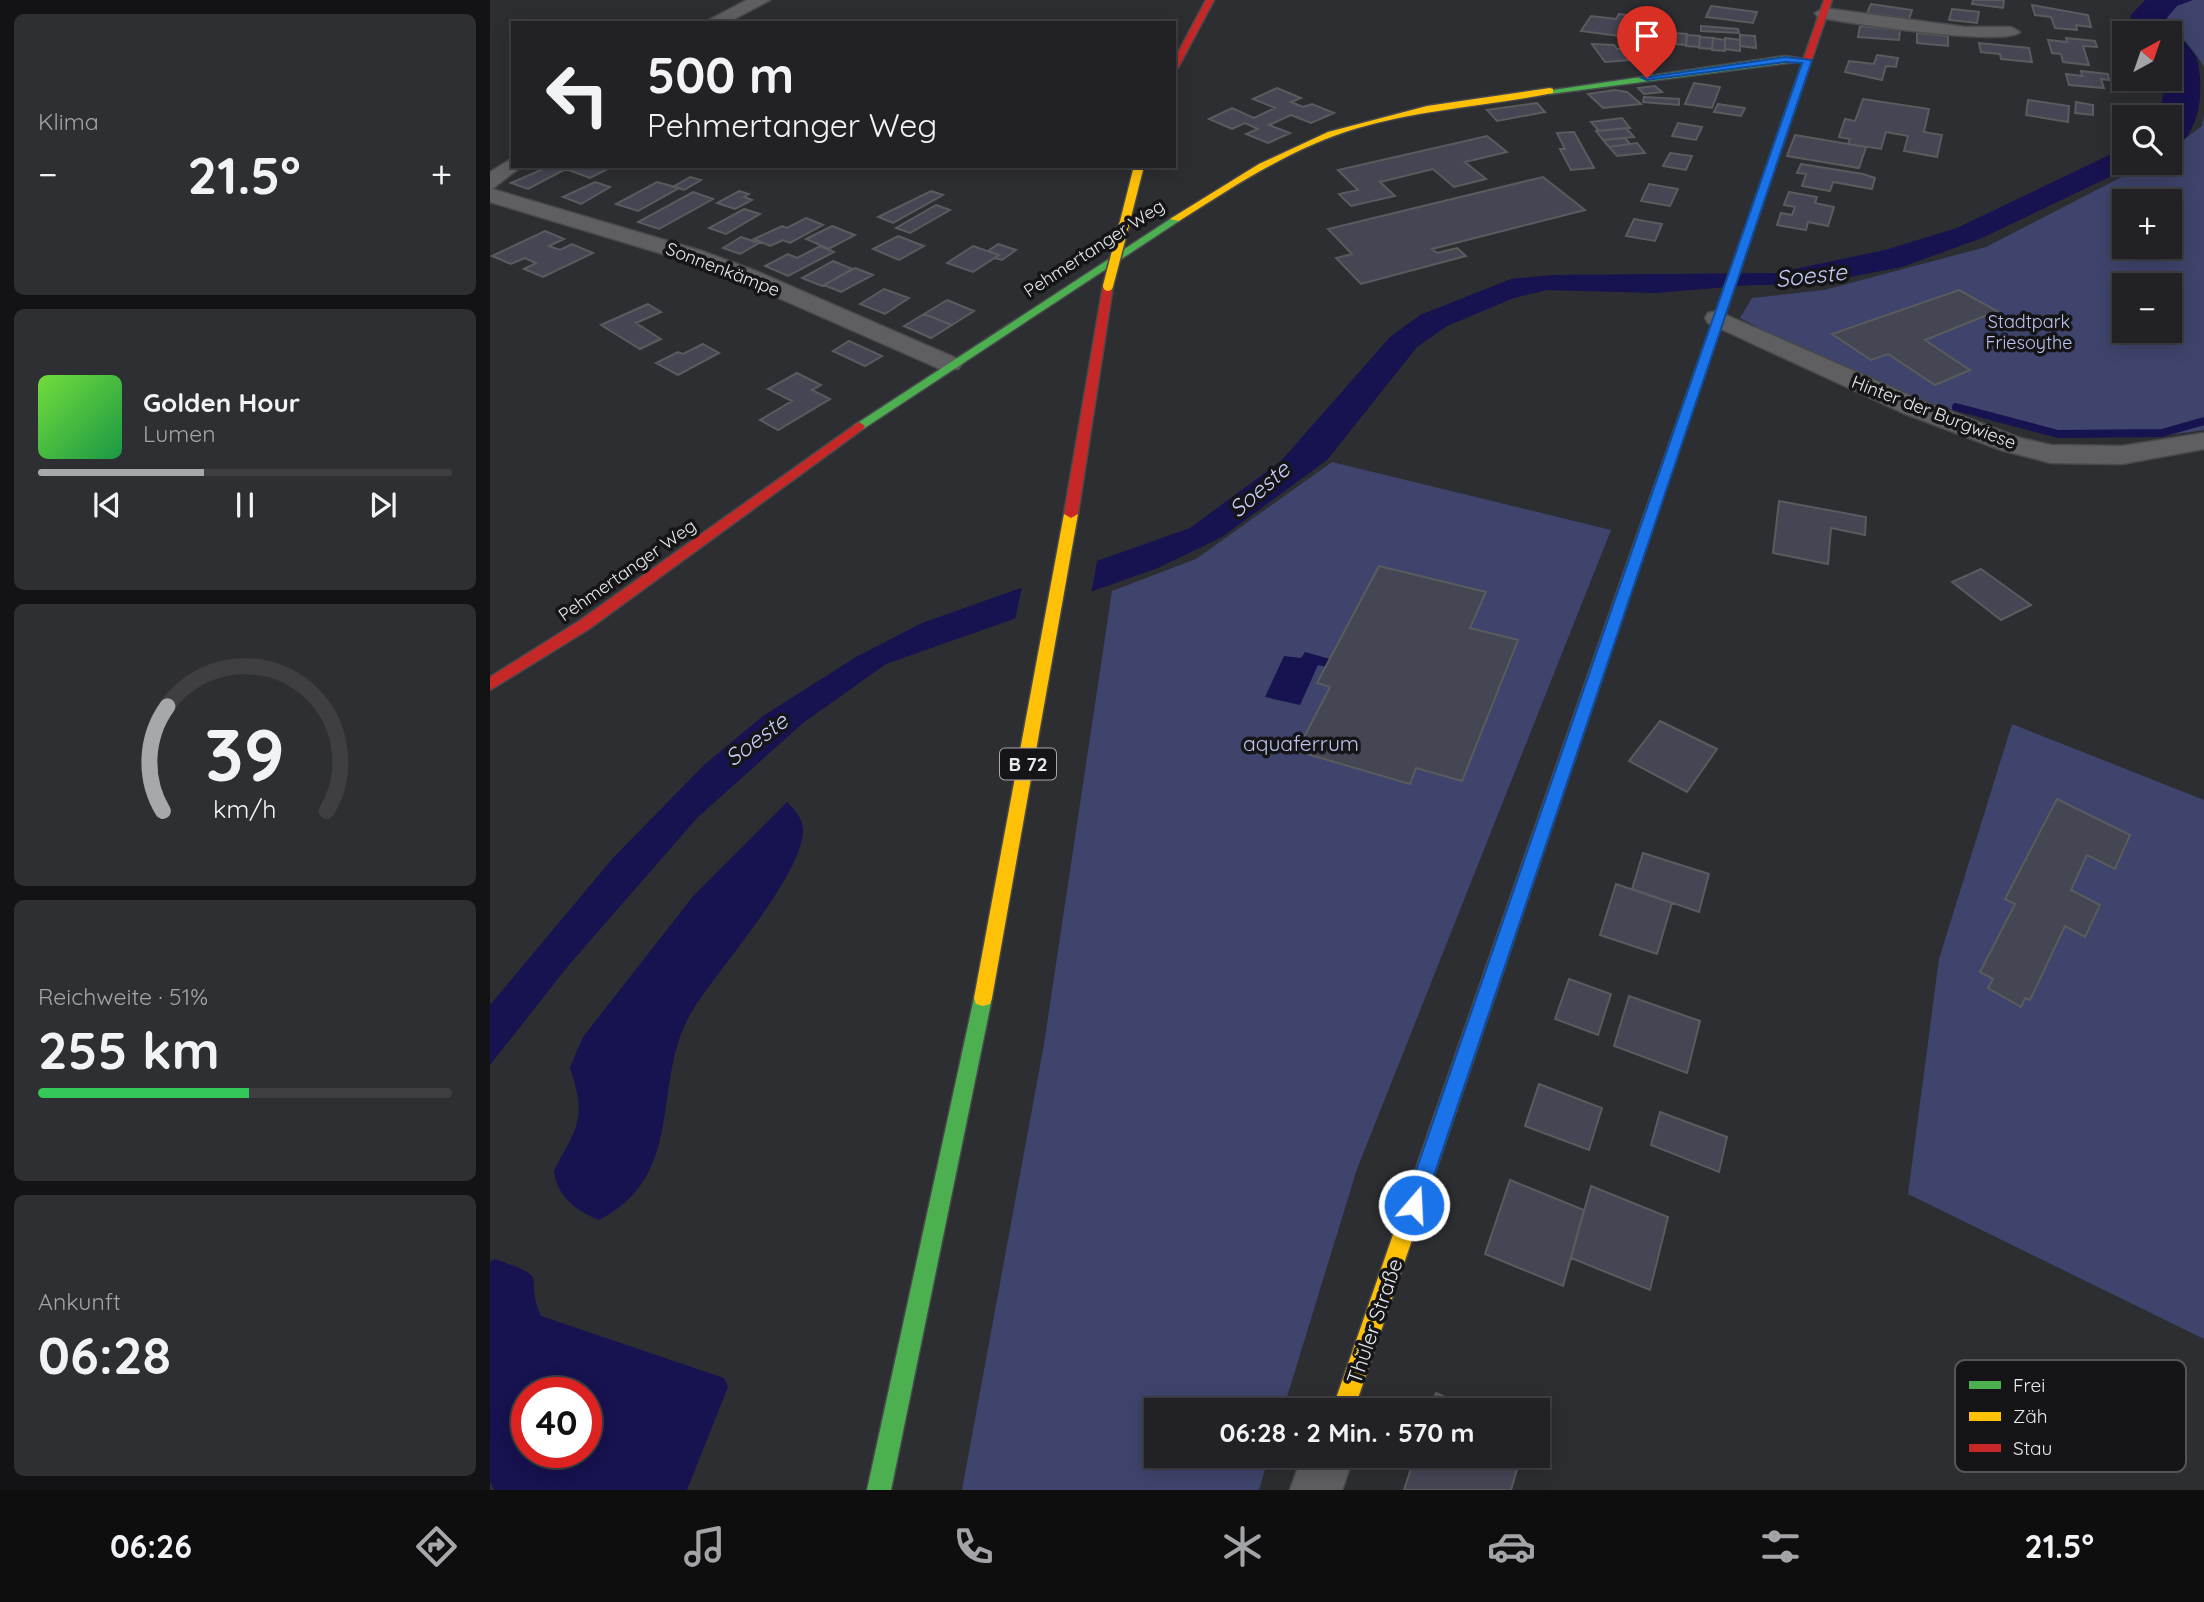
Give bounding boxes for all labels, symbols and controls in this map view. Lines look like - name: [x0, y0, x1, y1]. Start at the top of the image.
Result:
- pin: [1617, 6, 1677, 78]
- icon: arrive: [1628, 17, 1666, 55]
- north arrow: [2112, 21, 2182, 91]
- map controls: [2112, 21, 2182, 343]
- text: 500 m: [647, 44, 794, 105]
- icon: left: [532, 49, 623, 140]
- text: Pehmertanger Weg: [647, 105, 937, 145]
- button: search: [2112, 105, 2182, 175]
- text: Klima: [38, 107, 99, 136]
- text: 21.5°: [188, 142, 301, 207]
- text: −: [38, 150, 58, 198]
- text: +: [431, 150, 452, 198]
- button: +: [2112, 189, 2182, 259]
- street label: Pehmertanger Weg: [1019, 194, 1169, 302]
- street label: Sonnenkämpe: [663, 237, 783, 301]
- water label: Soeste: [1774, 257, 1849, 293]
- button: −: [2112, 273, 2182, 343]
- park label: Stadtpark Friesoythe: [1985, 310, 2073, 354]
- street label: Hinter der Burgwiese: [1849, 370, 2019, 454]
- text: Golden Hour: [143, 386, 300, 419]
- text: Lumen: [143, 419, 216, 448]
- water label: Soeste: [1223, 454, 1296, 523]
- icon: previous: [88, 486, 126, 524]
- icon: pause: [226, 486, 264, 524]
- icon: next: [364, 486, 402, 524]
- street label: Pehmertanger Weg: [554, 514, 700, 626]
- water label: Soeste: [719, 705, 794, 772]
- text: 39: [205, 708, 285, 799]
- park label: aquaferrum: [1243, 730, 1359, 756]
- road number: B 72: [1000, 748, 1056, 779]
- text: km/h: [213, 793, 277, 824]
- text: Reichweite · 51%: [38, 982, 208, 1011]
- text: 255 km: [38, 1017, 220, 1082]
- position arrow: [1377, 1168, 1451, 1242]
- street label: Thüler Straße: [1340, 1255, 1408, 1387]
- text: Ankunft: [38, 1287, 121, 1316]
- text: 06:28: [38, 1322, 171, 1387]
- legend: [1955, 1360, 2186, 1472]
- text: Frei: [2013, 1373, 2045, 1397]
- speed limit sign: 40: [511, 1377, 602, 1468]
- text: Zäh: [2013, 1404, 2048, 1428]
- text: 06:28 · 2 Min. · 570 m: [1219, 1416, 1475, 1449]
- text: Stau: [2013, 1436, 2052, 1460]
- icon: directions: [412, 1522, 461, 1571]
- icon: music: [680, 1522, 729, 1571]
- icon: phone: [949, 1522, 998, 1571]
- icon: climate: [1218, 1522, 1267, 1571]
- icon: car: [1487, 1522, 1536, 1571]
- icon: filters: [1756, 1522, 1805, 1571]
- text: 06:26: [110, 1526, 192, 1566]
- text: 21.5°: [2024, 1526, 2094, 1566]

